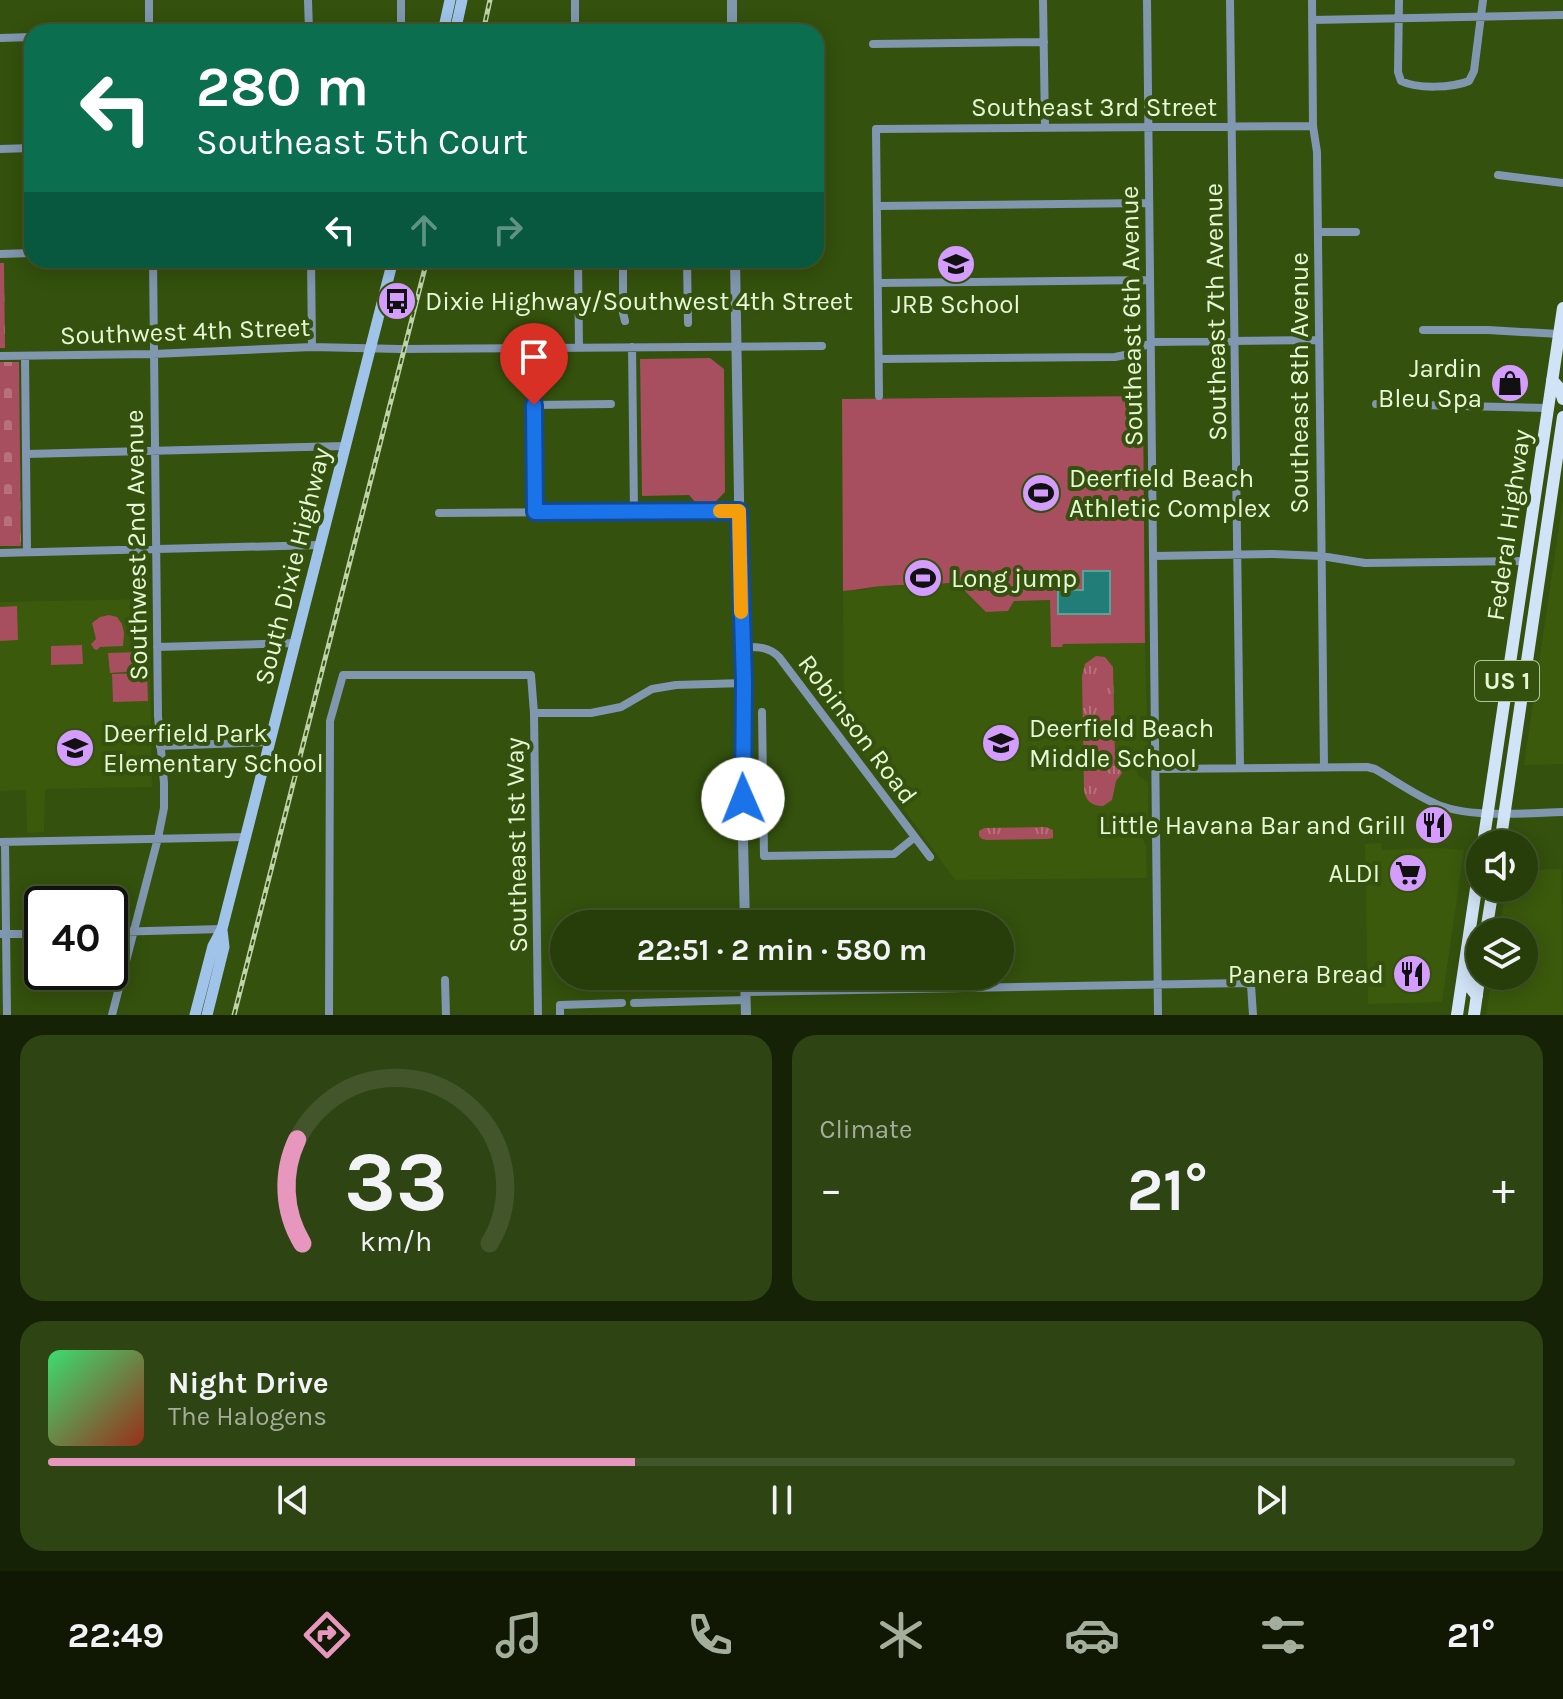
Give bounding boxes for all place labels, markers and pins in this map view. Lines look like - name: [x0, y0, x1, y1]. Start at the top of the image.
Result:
- school or university icon: JRB School: [935, 243, 977, 285]
- bus stop icon: Dixie Highway/Southwest 4th Street: [376, 280, 418, 322]
- place label: Dixie Highway/Southwest 4th Street: [425, 286, 853, 317]
- place label: JRB School: [891, 289, 1021, 320]
- pin: [500, 323, 568, 405]
- place label: Jardin Bleu Spa: [1378, 353, 1482, 414]
- shop icon: Jardin Bleu Spa: [1489, 362, 1531, 404]
- place label: Deerfield Beach Athletic Complex: [1069, 463, 1271, 524]
- sports icon: Deerfield Beach Athletic Complex: [1020, 472, 1062, 514]
- sports icon: Long jump: [902, 557, 944, 599]
- place label: Long jump: [951, 563, 1077, 594]
- place label: Deerfield Beach Middle School: [1029, 713, 1214, 774]
- place label: Deerfield Park Elementary School: [103, 718, 324, 779]
- school or university icon: Deerfield Beach Middle School: [980, 722, 1022, 764]
- school or university icon: Deerfield Park Elementary School: [54, 727, 96, 769]
- restaurant icon: Little Havana Bar and Grill: [1413, 804, 1455, 846]
- place label: Little Havana Bar and Grill: [1098, 810, 1406, 841]
- supermarket icon: ALDI: [1387, 852, 1429, 894]
- place label: ALDI: [1328, 858, 1380, 889]
- restaurant icon: Panera Bread: [1391, 953, 1433, 995]
- place label: Panera Bread: [1228, 959, 1384, 990]

